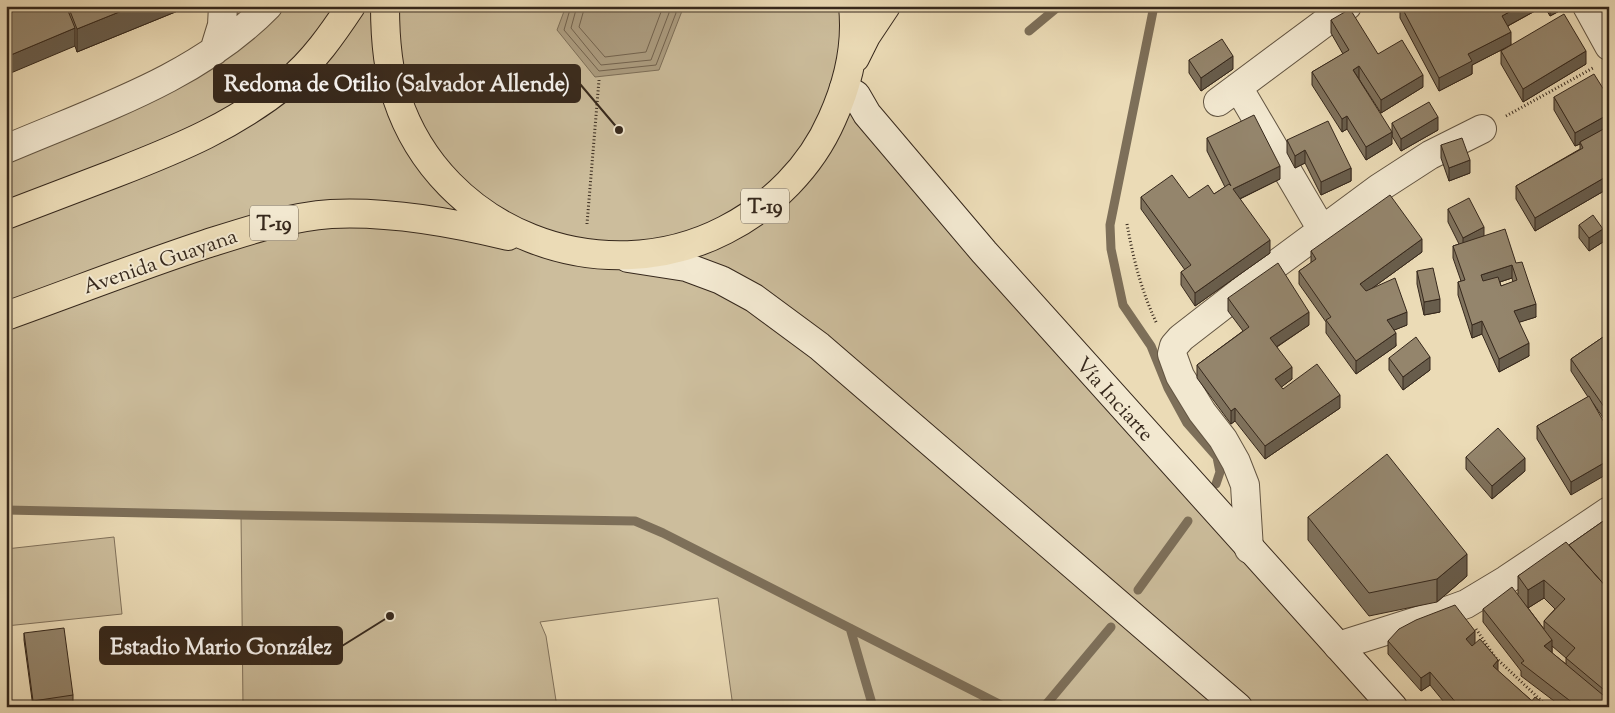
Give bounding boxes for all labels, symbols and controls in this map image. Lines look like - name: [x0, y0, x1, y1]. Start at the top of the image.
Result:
- callout: Redoma de Otilio (Salvador Allende): [214, 65, 580, 102]
- text: Redoma de Otilio (Salvador Allende): [224, 70, 570, 102]
- road number: T-19: [741, 188, 789, 224]
- road number: T-19: [250, 206, 298, 240]
- street label: Avenida Guayana: [80, 222, 242, 303]
- street label: Vía Inciarte: [1067, 351, 1160, 449]
- callout: Estadio Mario González: [100, 627, 342, 664]
- text: Estadio Mario González: [110, 633, 333, 665]

